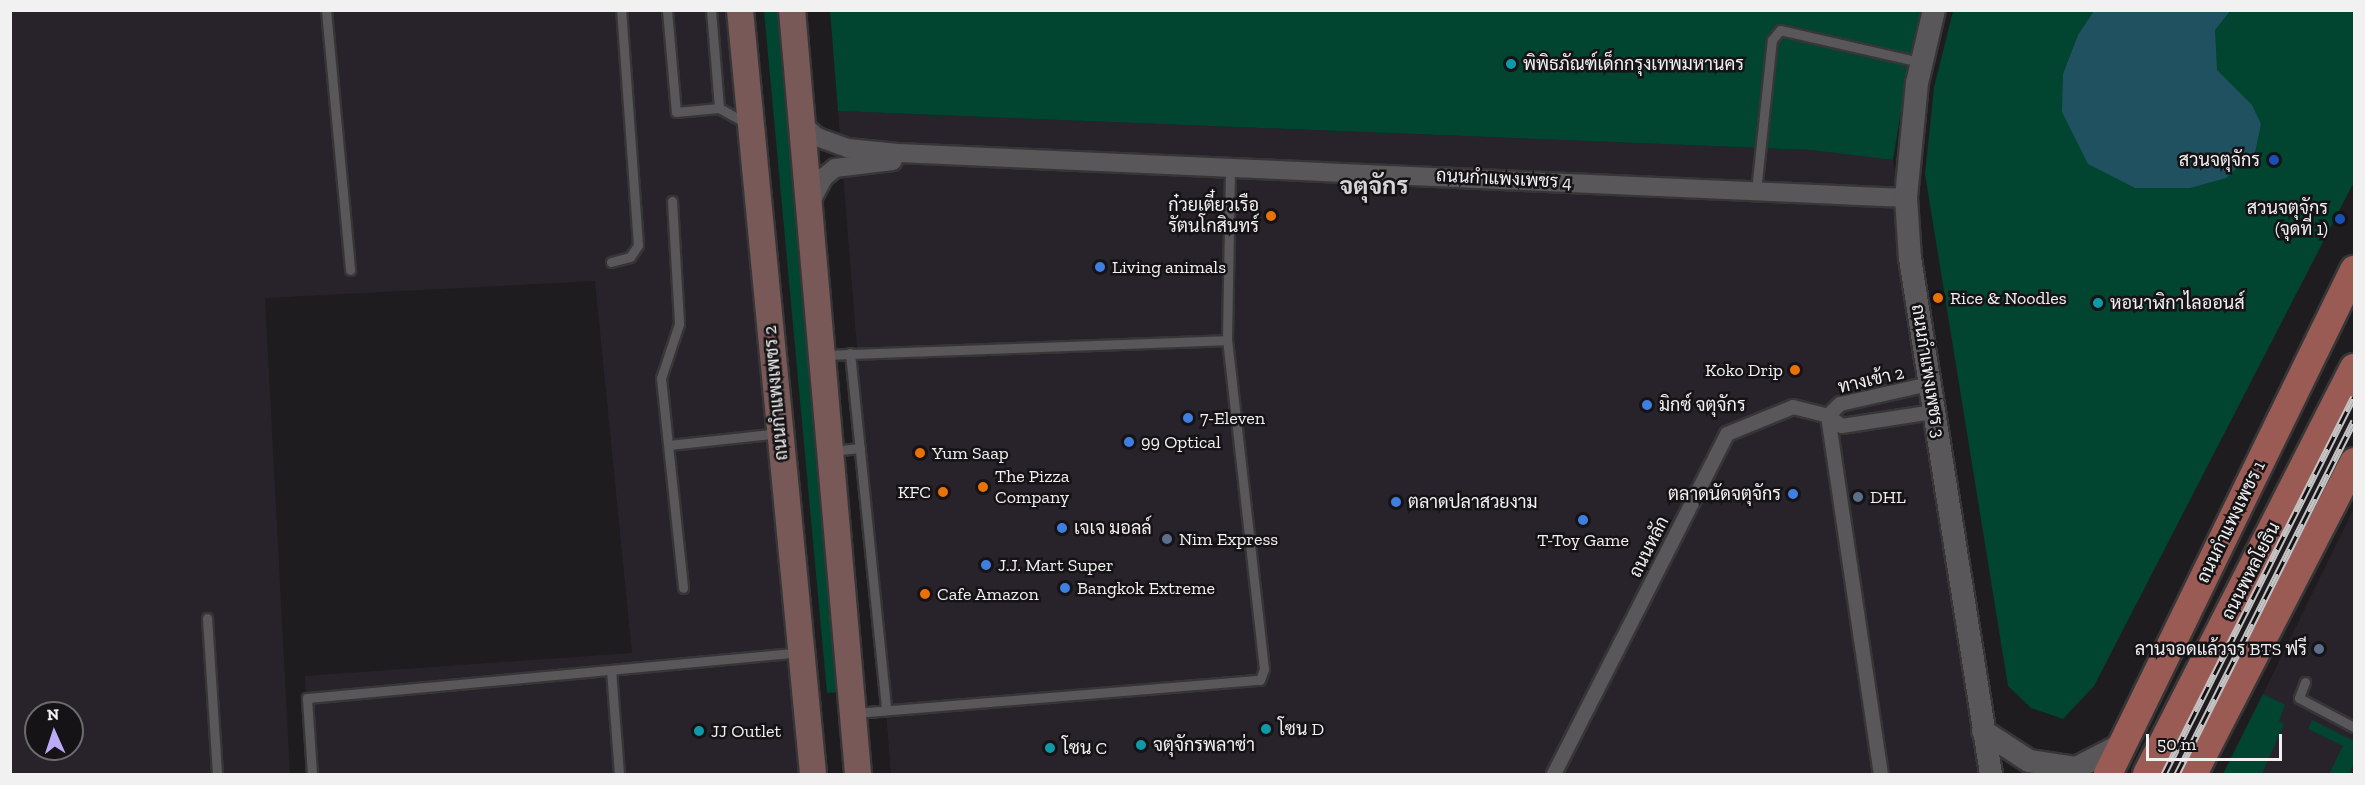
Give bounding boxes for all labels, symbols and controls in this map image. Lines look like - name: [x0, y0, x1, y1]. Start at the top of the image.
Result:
- place label: พิพิธภัณฑ์เด็กกรุงเทพมหานคร: [1523, 53, 1744, 75]
- marker: พิพิธภัณฑ์เด็กกรุงเทพมหานคร: [1504, 57, 1518, 71]
- place label: สวนจตุจักร: [2179, 149, 2260, 171]
- marker: สวนจตุจักร: [2265, 151, 2283, 169]
- street label: ถนนกำแพงเพชร 4: [1436, 165, 1572, 193]
- district label: จตุจักร: [1340, 172, 1408, 200]
- place label: ก๋วยเตี๋ยวเรือ รัตนโกสินทร์: [1168, 195, 1259, 238]
- place label: สวนจตุจักร (จุดที่ 1): [2247, 198, 2328, 240]
- marker: ก๋วยเตี๋ยวเรือ รัตนโกสินทร์: [1264, 209, 1278, 223]
- marker: สวนจตุจักร (จุดที่ 1): [2333, 212, 2347, 226]
- place label: Living animals: [1112, 256, 1226, 278]
- marker: Living animals: [1093, 260, 1107, 274]
- place label: Rice & Noodles: [1950, 287, 2067, 309]
- marker: Rice & Noodles: [1931, 291, 1945, 305]
- place label: หอนาฬิกาไลออนส์: [2110, 292, 2245, 314]
- marker: หอนาฬิกาไลออนส์: [2091, 296, 2105, 310]
- street label: ถนนกำแพงเพชร 3: [1907, 303, 1949, 439]
- street label: ถนนกำแพงเพชร 2: [759, 325, 793, 461]
- place label: Koko Drip: [1705, 359, 1783, 381]
- street label: ทางเข้า 2: [1836, 362, 1906, 398]
- marker: Koko Drip: [1788, 363, 1802, 377]
- place label: มิกซ์ จตุจักร: [1659, 394, 1746, 416]
- marker: มิกซ์ จตุจักร: [1640, 398, 1654, 412]
- place label: 7-Eleven: [1200, 407, 1265, 429]
- marker: 7-Eleven: [1181, 411, 1195, 425]
- place label: 99 Optical: [1141, 431, 1221, 453]
- marker: 99 Optical: [1122, 435, 1136, 449]
- place label: Yum Saap: [932, 442, 1009, 464]
- marker: Yum Saap: [913, 446, 927, 460]
- street label: ถนนกำแพงเพชร 1: [2192, 457, 2270, 587]
- place label: The Pizza Company: [995, 466, 1070, 508]
- marker: The Pizza Company: [976, 480, 990, 494]
- place label: KFC: [898, 481, 931, 503]
- place label: ตลาดนัดจตุจักร: [1668, 483, 1781, 505]
- marker: KFC: [936, 485, 950, 499]
- place label: DHL: [1870, 486, 1906, 508]
- marker: ตลาดนัดจตุจักร: [1786, 487, 1800, 501]
- marker: DHL: [1851, 490, 1865, 504]
- place label: ตลาดปลาสวยงาม: [1408, 491, 1538, 513]
- marker: ตลาดปลาสวยงาม: [1389, 495, 1403, 509]
- marker: T-Toy Game: [1576, 513, 1590, 527]
- street label: ถนนหลัก: [1624, 513, 1674, 581]
- place label: เจเจ มอลล์: [1074, 517, 1152, 539]
- street label: ถนนพหลโยธิน: [2217, 519, 2285, 623]
- marker: เจเจ มอลล์: [1055, 521, 1069, 535]
- place label: Nim Express: [1179, 528, 1278, 550]
- place label: T-Toy Game: [1537, 529, 1629, 551]
- marker: Nim Express: [1160, 532, 1174, 546]
- place label: J.J. Mart Super: [998, 554, 1113, 576]
- marker: J.J. Mart Super: [979, 558, 993, 572]
- place label: Bangkok Extreme: [1077, 577, 1215, 599]
- marker: Bangkok Extreme: [1058, 581, 1072, 595]
- place label: Cafe Amazon: [937, 583, 1039, 605]
- marker: Cafe Amazon: [918, 587, 932, 601]
- place label: ลานจอดแล้วจร BTS ฟรี: [2135, 638, 2307, 660]
- marker: ลานจอดแล้วจร BTS ฟรี: [2312, 642, 2326, 656]
- north arrow: [24, 701, 84, 761]
- text: N: [47, 705, 60, 724]
- place label: โซน D: [1278, 718, 1324, 740]
- place label: JJ Outlet: [711, 720, 781, 742]
- marker: โซน D: [1259, 722, 1273, 736]
- scale bar: [2149, 722, 2286, 760]
- marker: JJ Outlet: [692, 724, 706, 738]
- text: 50 m: [2157, 733, 2196, 755]
- place label: จตุจักรพลาซ่า: [1153, 734, 1255, 756]
- place label: โซน C: [1062, 737, 1107, 759]
- marker: จตุจักรพลาซ่า: [1134, 738, 1148, 752]
- marker: โซน C: [1043, 741, 1057, 755]

